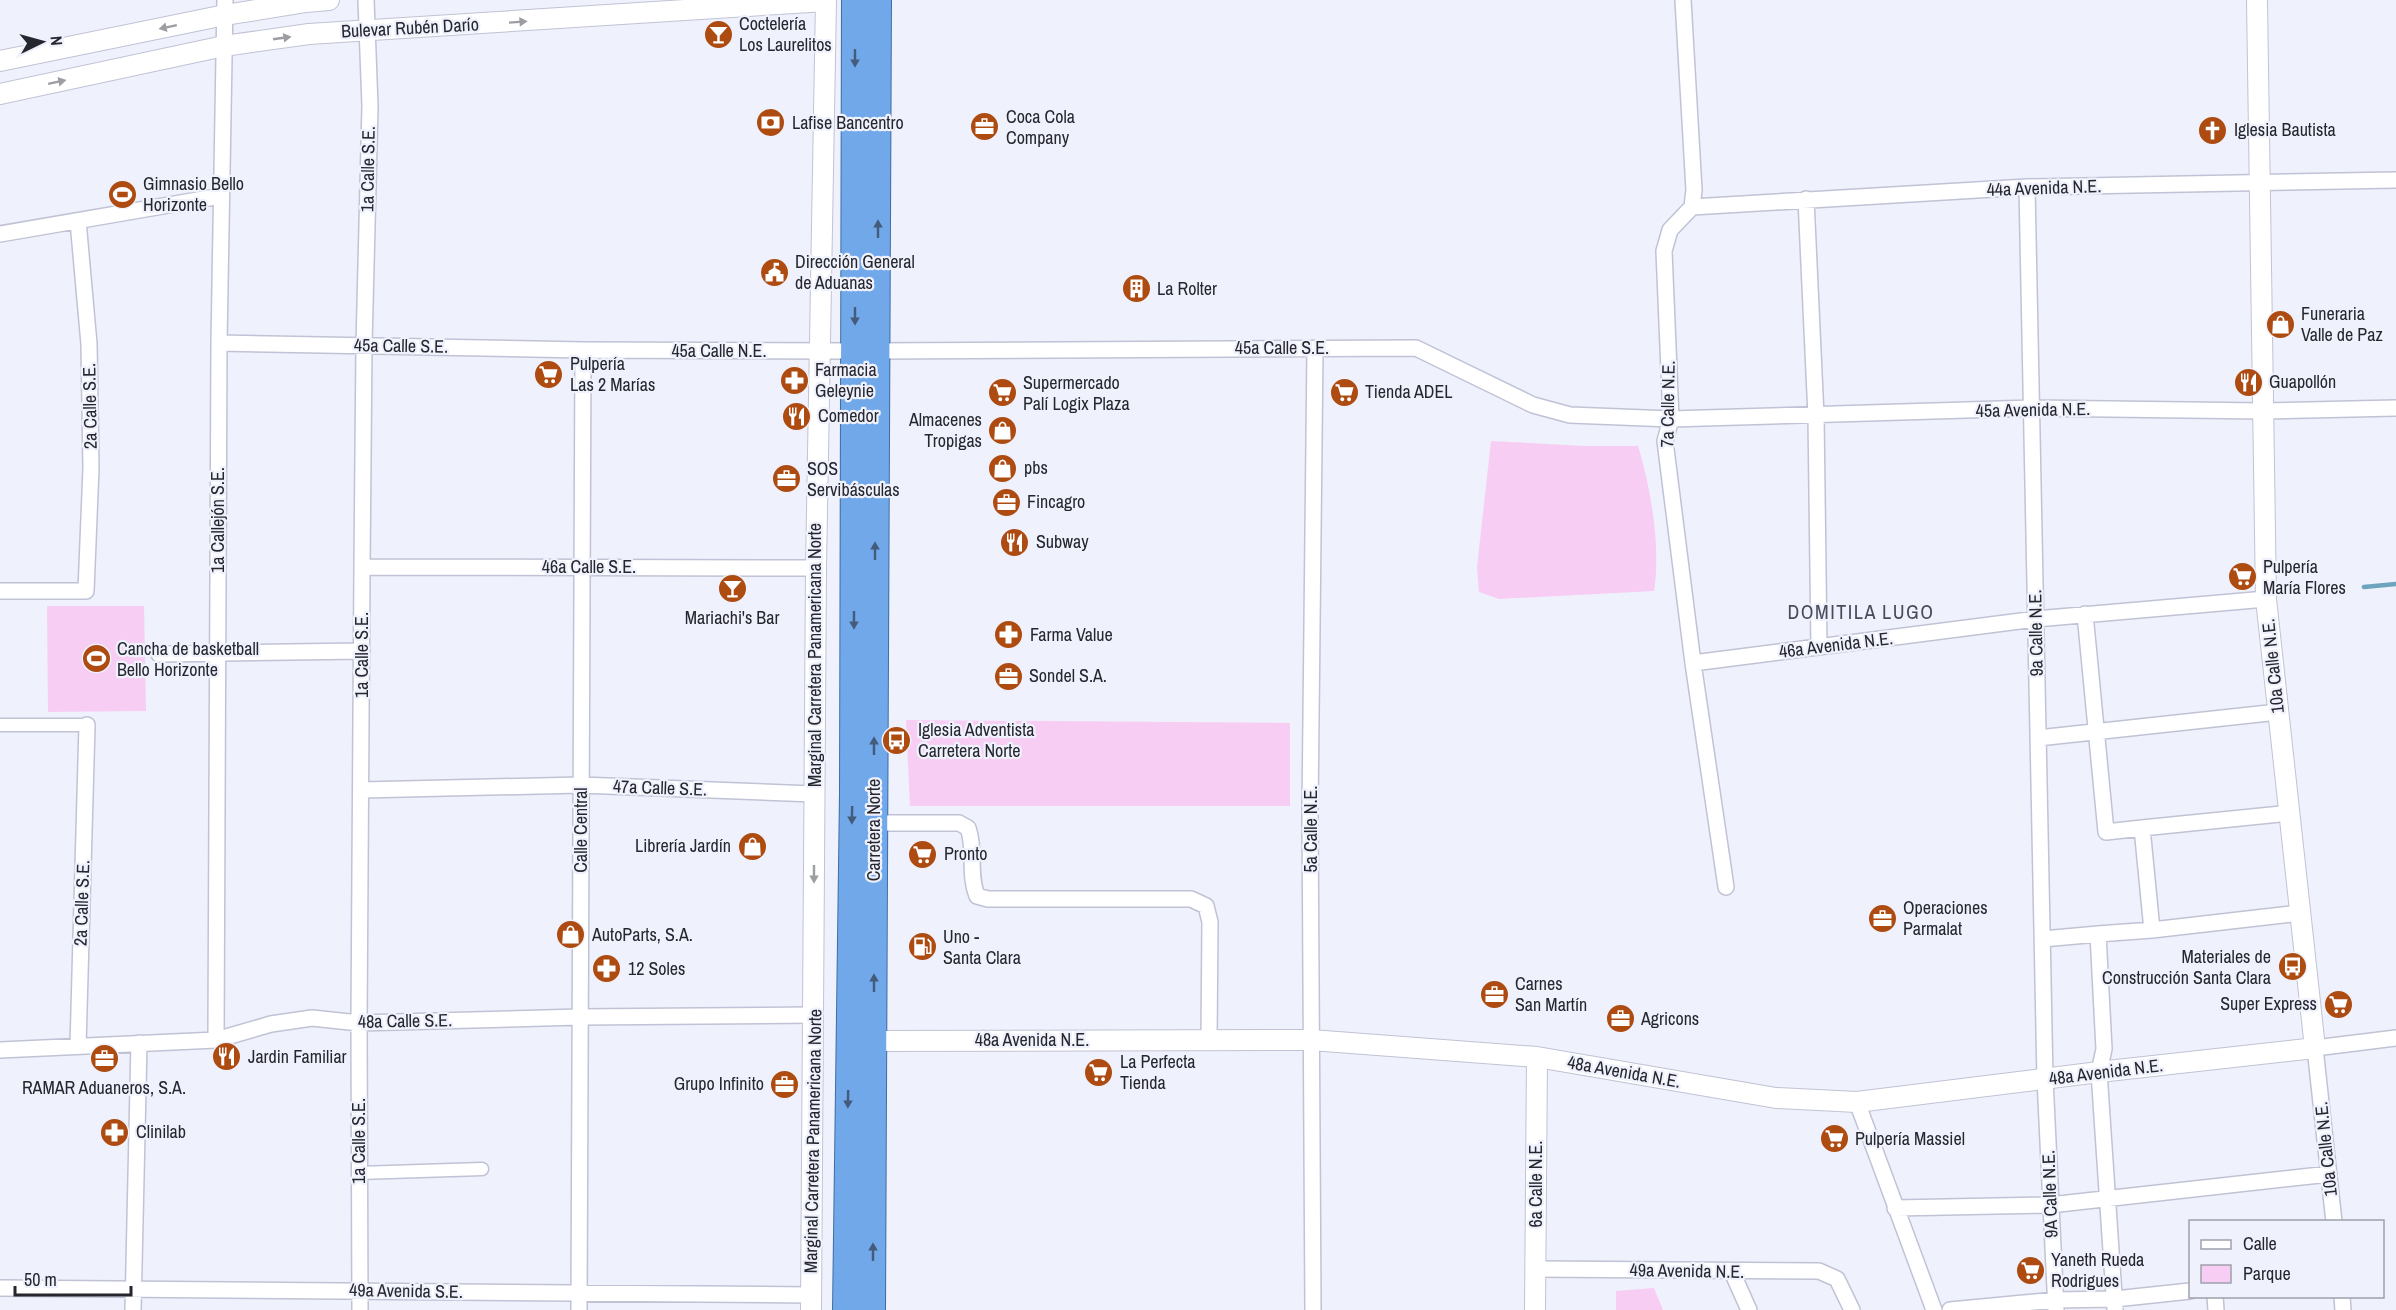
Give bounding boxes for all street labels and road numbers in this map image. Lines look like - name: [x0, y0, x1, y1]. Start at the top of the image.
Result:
- street label: Bulevar Rubén Darío: [341, 11, 479, 44]
- street label: 1a Calle S.E.: [354, 126, 381, 212]
- street label: 44a Avenida N.E.: [1986, 173, 2102, 202]
- street label: 45a Calle S.E.: [354, 332, 448, 359]
- street label: 45a Calle S.E.: [1235, 335, 1329, 360]
- street label: 45a Calle N.E.: [671, 338, 767, 363]
- street label: 7a Calle N.E.: [1654, 360, 1681, 448]
- street label: 2a Calle S.E.: [76, 363, 103, 449]
- street label: 45a Avenida N.E.: [1975, 396, 2091, 423]
- street label: 1a Callejón S.E.: [205, 467, 230, 573]
- street label: Marginal Carretera Panamericana Norte: [802, 523, 827, 787]
- street label: 46a Calle S.E.: [542, 554, 636, 579]
- street label: 9a Calle N.E.: [2022, 589, 2049, 677]
- street label: 1a Calle S.E.: [349, 612, 374, 698]
- street label: 10a Calle N.E.: [2255, 617, 2290, 715]
- street label: 46a Avenida N.E.: [1778, 625, 1894, 664]
- street label: 47a Calle S.E.: [612, 773, 708, 802]
- street label: Carretera Norte: [861, 779, 886, 881]
- street label: 5a Calle N.E.: [1298, 786, 1323, 872]
- street label: Calle Central: [568, 787, 593, 873]
- street label: 2a Calle S.E.: [68, 859, 95, 946]
- street label: 48a Calle S.E.: [358, 1007, 452, 1034]
- street label: Marginal Carretera Panamericana Norte: [798, 1009, 827, 1273]
- street label: 48a Avenida N.E.: [975, 1027, 1089, 1052]
- street label: 48a Avenida N.E.: [1565, 1049, 1683, 1094]
- street label: 48a Avenida N.E.: [2048, 1052, 2164, 1091]
- street label: 1a Calle S.E.: [346, 1098, 371, 1184]
- street label: 10a Calle N.E.: [2308, 1100, 2343, 1198]
- street label: 6a Calle N.E.: [1523, 1141, 1548, 1227]
- street label: 9A Calle N.E.: [2035, 1150, 2064, 1238]
- street label: 49a Avenida N.E.: [1629, 1257, 1745, 1284]
- street label: 49a Avenida S.E.: [349, 1277, 463, 1304]

